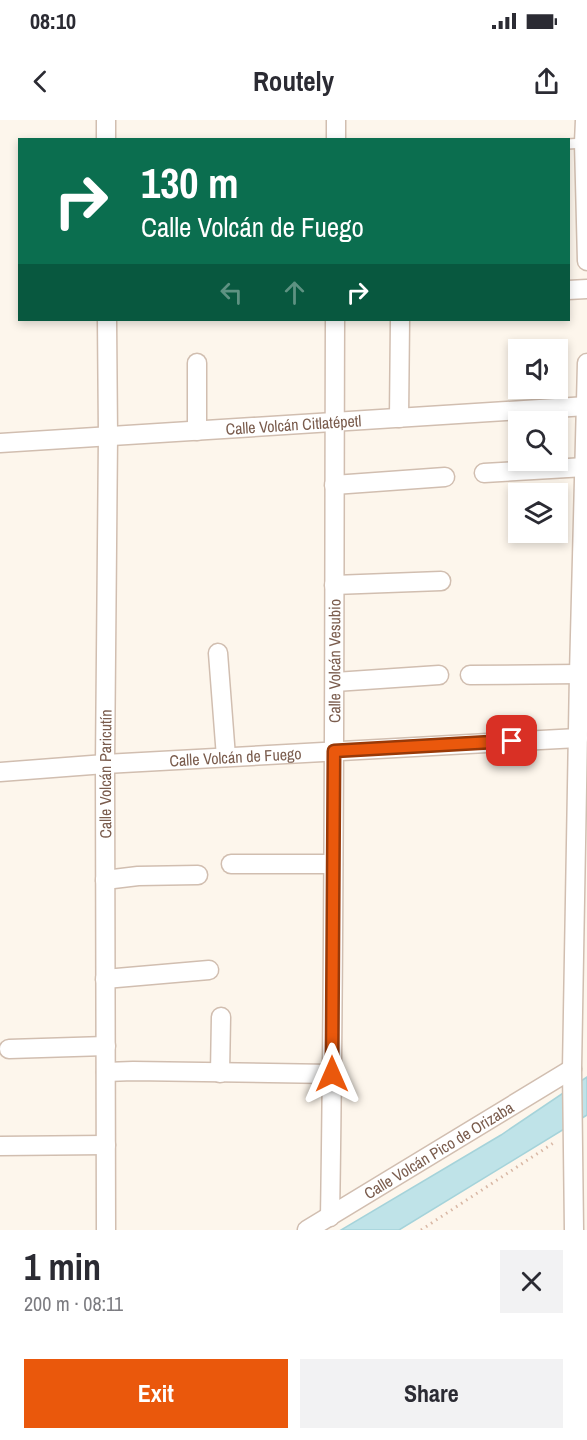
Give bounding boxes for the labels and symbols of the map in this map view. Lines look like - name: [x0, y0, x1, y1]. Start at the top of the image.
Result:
- street label: Calle Volcán Citlatépetl: [225, 409, 362, 440]
- street label: Calle Volcán Vesubio: [323, 599, 345, 723]
- street label: Calle Volcán Paricutín: [94, 709, 116, 839]
- pin: [486, 715, 537, 766]
- street label: Calle Volcán de Fuego: [169, 742, 302, 771]
- position arrow: [300, 1042, 364, 1106]
- street label: Calle Volcán Pico de Orizaba: [360, 1096, 518, 1204]

